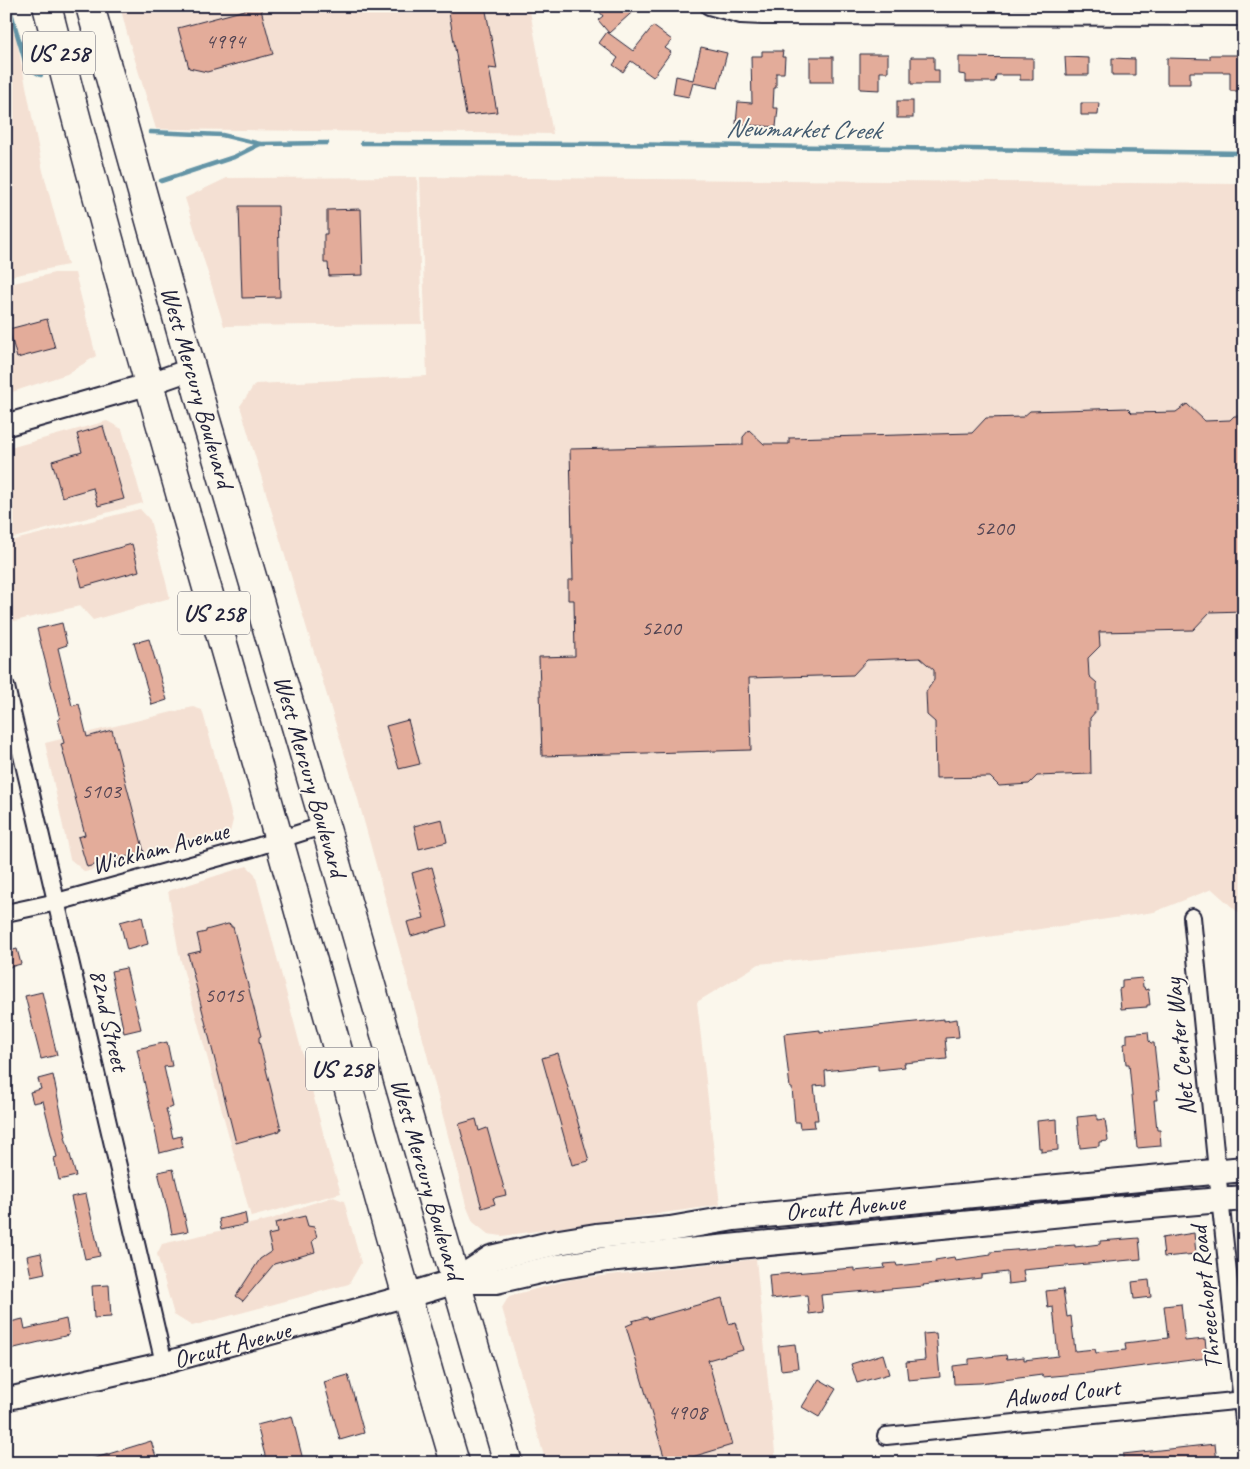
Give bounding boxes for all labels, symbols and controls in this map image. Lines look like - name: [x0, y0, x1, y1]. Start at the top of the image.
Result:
- house number: 4994: [205, 27, 247, 55]
- road number: US 258: [23, 32, 95, 74]
- water label: Newmarket Creek: [726, 111, 885, 147]
- street label: West Mercury Boulevard: [153, 283, 242, 495]
- house number: 5200: [974, 514, 1016, 542]
- road number: US 258: [178, 592, 250, 634]
- house number: 5200: [641, 614, 683, 642]
- street label: West Mercury Boulevard: [266, 672, 355, 884]
- house number: 5103: [81, 777, 123, 805]
- street label: Wickham Avenue: [88, 814, 234, 882]
- street label: 82nd Street: [82, 966, 137, 1077]
- street label: Net Center Way: [1157, 975, 1203, 1117]
- house number: 5015: [204, 981, 245, 1009]
- road number: US 258: [306, 1048, 378, 1090]
- street label: West Mercury Boulevard: [383, 1075, 472, 1287]
- street label: Orcutt Avenue: [784, 1186, 908, 1228]
- street label: Threechopt Road: [1182, 1220, 1229, 1371]
- street label: Orcutt Avenue: [170, 1314, 296, 1376]
- street label: Adwood Court: [1003, 1371, 1124, 1415]
- house number: 4908: [667, 1398, 709, 1426]

